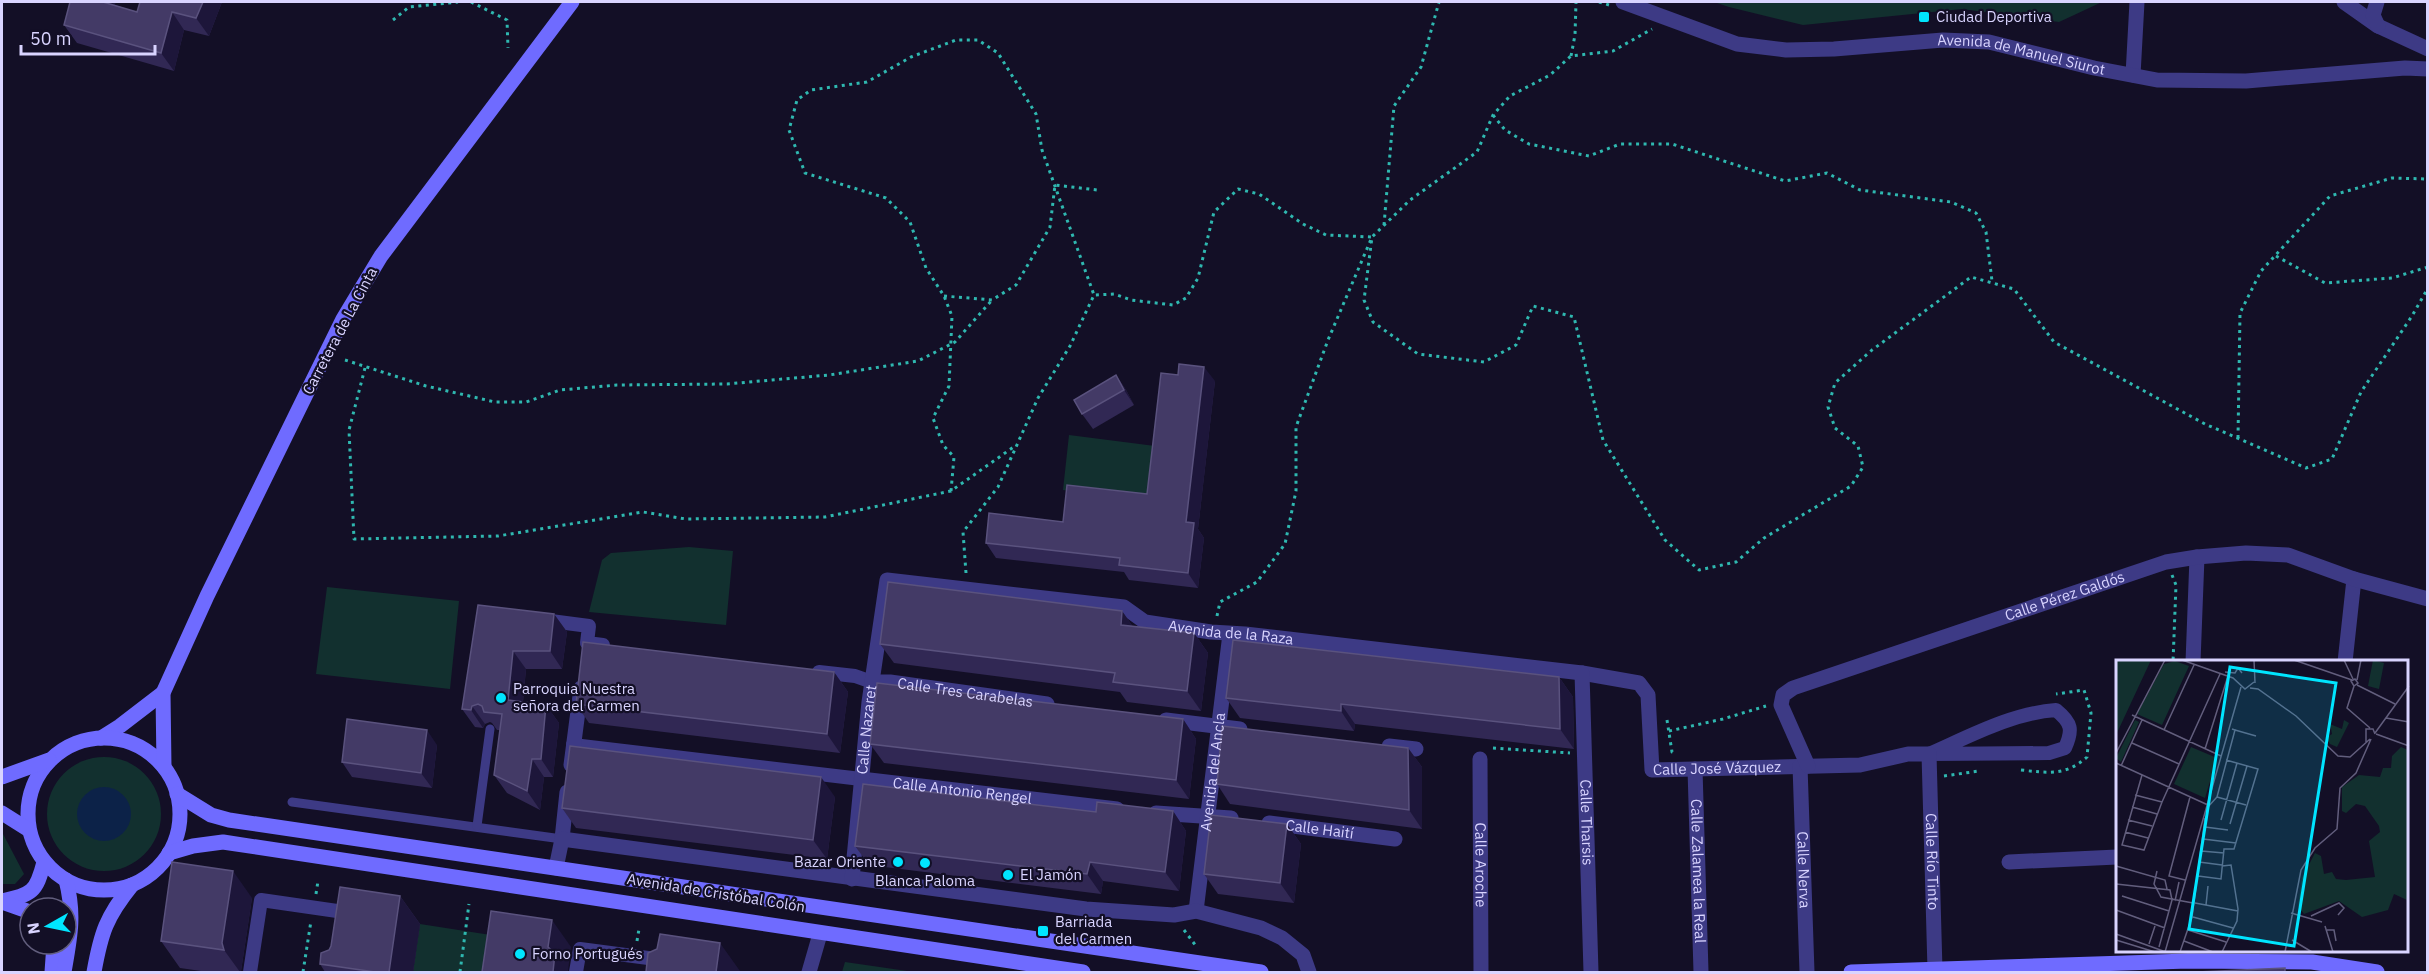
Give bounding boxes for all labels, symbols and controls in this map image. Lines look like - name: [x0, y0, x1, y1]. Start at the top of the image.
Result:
- place label: Ciudad Deportiva: [1936, 7, 2052, 26]
- marker: Ciudad Deportiva: [1917, 10, 1931, 24]
- scale bar: [21, 18, 154, 56]
- text: 50 m: [30, 27, 72, 50]
- street label: Avenida de Manuel Siurot: [1936, 30, 2107, 79]
- street label: Carretera de La Cinta: [298, 264, 381, 398]
- street label: Calle Pérez Galdós: [2002, 567, 2127, 625]
- street label: Avenida de la Raza: [1167, 616, 1295, 649]
- inset map: [2116, 660, 2408, 953]
- street label: Calle Tres Carabelas: [896, 673, 1034, 711]
- place label: Parroquia Nuestra señora del Carmen: [513, 679, 640, 715]
- street label: Calle Nazaret: [852, 684, 880, 775]
- marker: Parroquia Nuestra señora del Carmen: [494, 691, 508, 705]
- street label: Avenida del Ancla: [1196, 711, 1229, 833]
- street label: Calle José Vázquez: [1653, 757, 1781, 779]
- street label: Calle Antonio Rengel: [892, 773, 1033, 808]
- street label: Calle Tharsis: [1576, 779, 1598, 866]
- street label: Calle Zalamea la Real: [1687, 798, 1710, 943]
- street label: Calle Río Tinto: [1922, 813, 1943, 910]
- street label: Calle Haití: [1284, 815, 1355, 843]
- street label: Calle Aroche: [1471, 822, 1491, 908]
- street label: Calle Nerva: [1793, 831, 1815, 909]
- place label: Bazar Oriente: [794, 852, 886, 871]
- marker: Bazar Oriente: [891, 855, 905, 869]
- marker: Blanca Paloma: [918, 856, 932, 870]
- place label: El Jamón: [1020, 865, 1082, 884]
- marker: El Jamón: [1001, 868, 1015, 882]
- street label: Avenida de Cristóbal Colón: [626, 869, 807, 916]
- place label: Blanca Paloma: [875, 871, 975, 890]
- north arrow: [18, 896, 78, 956]
- place label: Barriada del Carmen: [1055, 912, 1132, 948]
- text: N: [22, 921, 44, 936]
- marker: Barriada del Carmen: [1036, 924, 1050, 938]
- place label: Forno Portugués: [532, 944, 643, 963]
- marker: Forno Portugués: [513, 947, 527, 961]

